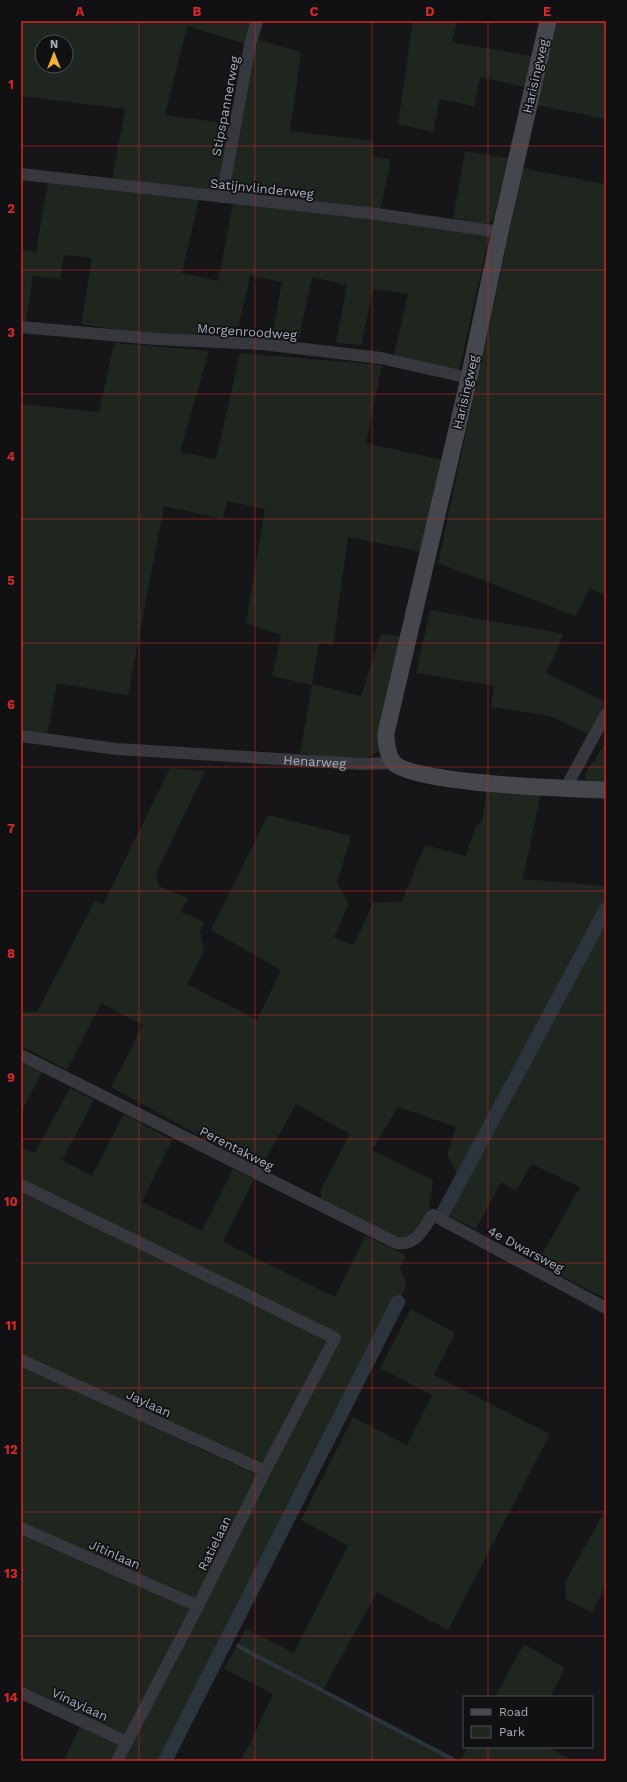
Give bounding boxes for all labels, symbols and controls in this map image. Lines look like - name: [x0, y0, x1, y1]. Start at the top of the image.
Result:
- text: A: [76, 4, 85, 19]
- text: B: [193, 4, 202, 19]
- text: C: [310, 4, 319, 19]
- text: D: [425, 4, 435, 19]
- text: E: [543, 4, 551, 19]
- north arrow: [34, 34, 74, 74]
- street label: Harisingweg: [520, 37, 551, 115]
- text: N: [50, 38, 58, 51]
- street label: Stipspannerweg: [208, 55, 243, 157]
- text: 1: [8, 77, 14, 92]
- street label: Satijnvlinderweg: [210, 176, 314, 201]
- text: 2: [7, 201, 15, 216]
- street label: Morgenroodweg: [196, 321, 298, 342]
- text: 3: [7, 325, 15, 340]
- street label: Harisingweg: [450, 353, 481, 431]
- text: 4: [7, 449, 16, 464]
- text: 5: [7, 573, 15, 588]
- text: 6: [7, 697, 15, 712]
- street label: Henarweg: [283, 752, 347, 771]
- text: 7: [7, 821, 15, 836]
- text: 8: [7, 946, 15, 961]
- text: 9: [7, 1070, 15, 1085]
- street label: Perentakweg: [197, 1123, 276, 1174]
- text: 10: [4, 1194, 18, 1209]
- street label: 4e Dwarsweg: [485, 1223, 566, 1276]
- text: 11: [5, 1318, 17, 1333]
- street label: Jaylaan: [124, 1387, 174, 1420]
- text: 12: [4, 1442, 18, 1457]
- street label: Ratielaan: [195, 1513, 234, 1573]
- street label: Jitinlaan: [87, 1537, 143, 1572]
- text: 13: [4, 1566, 18, 1581]
- street label: Vinaylaan: [49, 1685, 110, 1724]
- text: 14: [4, 1690, 19, 1705]
- legend: [463, 1696, 593, 1748]
- text: Road: [499, 1705, 528, 1719]
- text: Park: [499, 1725, 525, 1739]

